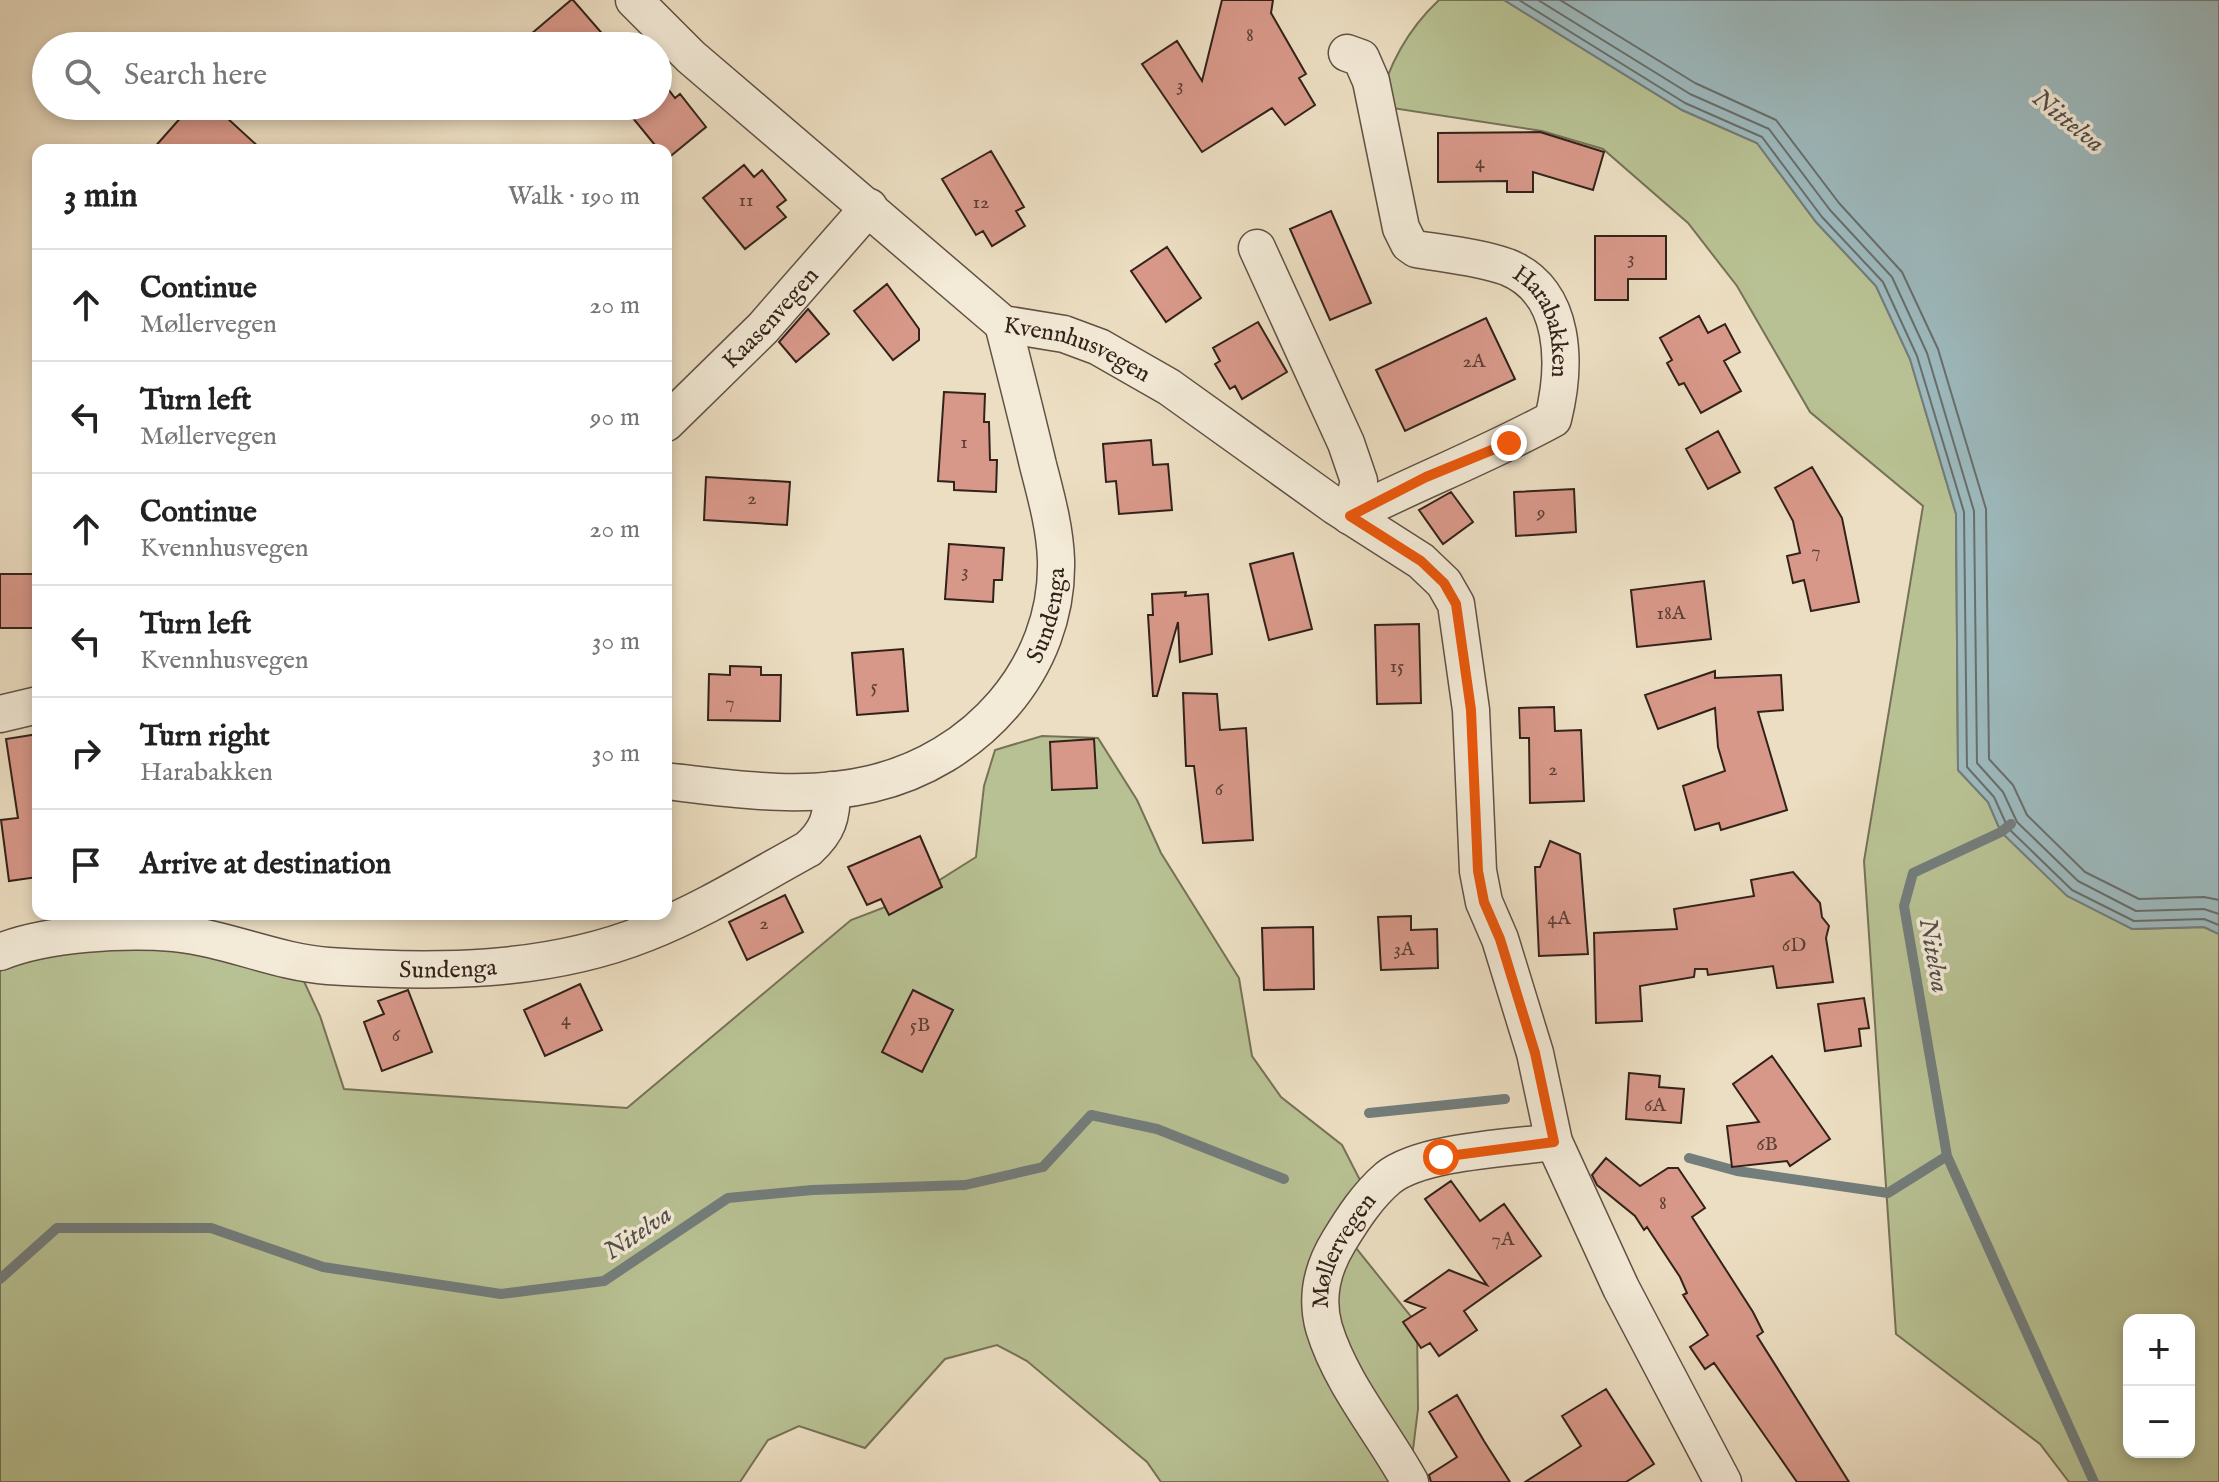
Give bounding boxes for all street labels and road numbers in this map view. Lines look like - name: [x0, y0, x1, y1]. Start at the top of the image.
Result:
- street label: Harabakken: [1506, 259, 1574, 378]
- street label: Kaasenvegen: [716, 261, 826, 377]
- street label: Kvennhusvegen: [1001, 310, 1156, 390]
- street label: Sundenga: [1020, 566, 1073, 669]
- street label: Sundenga: [399, 953, 499, 987]
- street label: Møllervegen: [1306, 1187, 1384, 1309]

